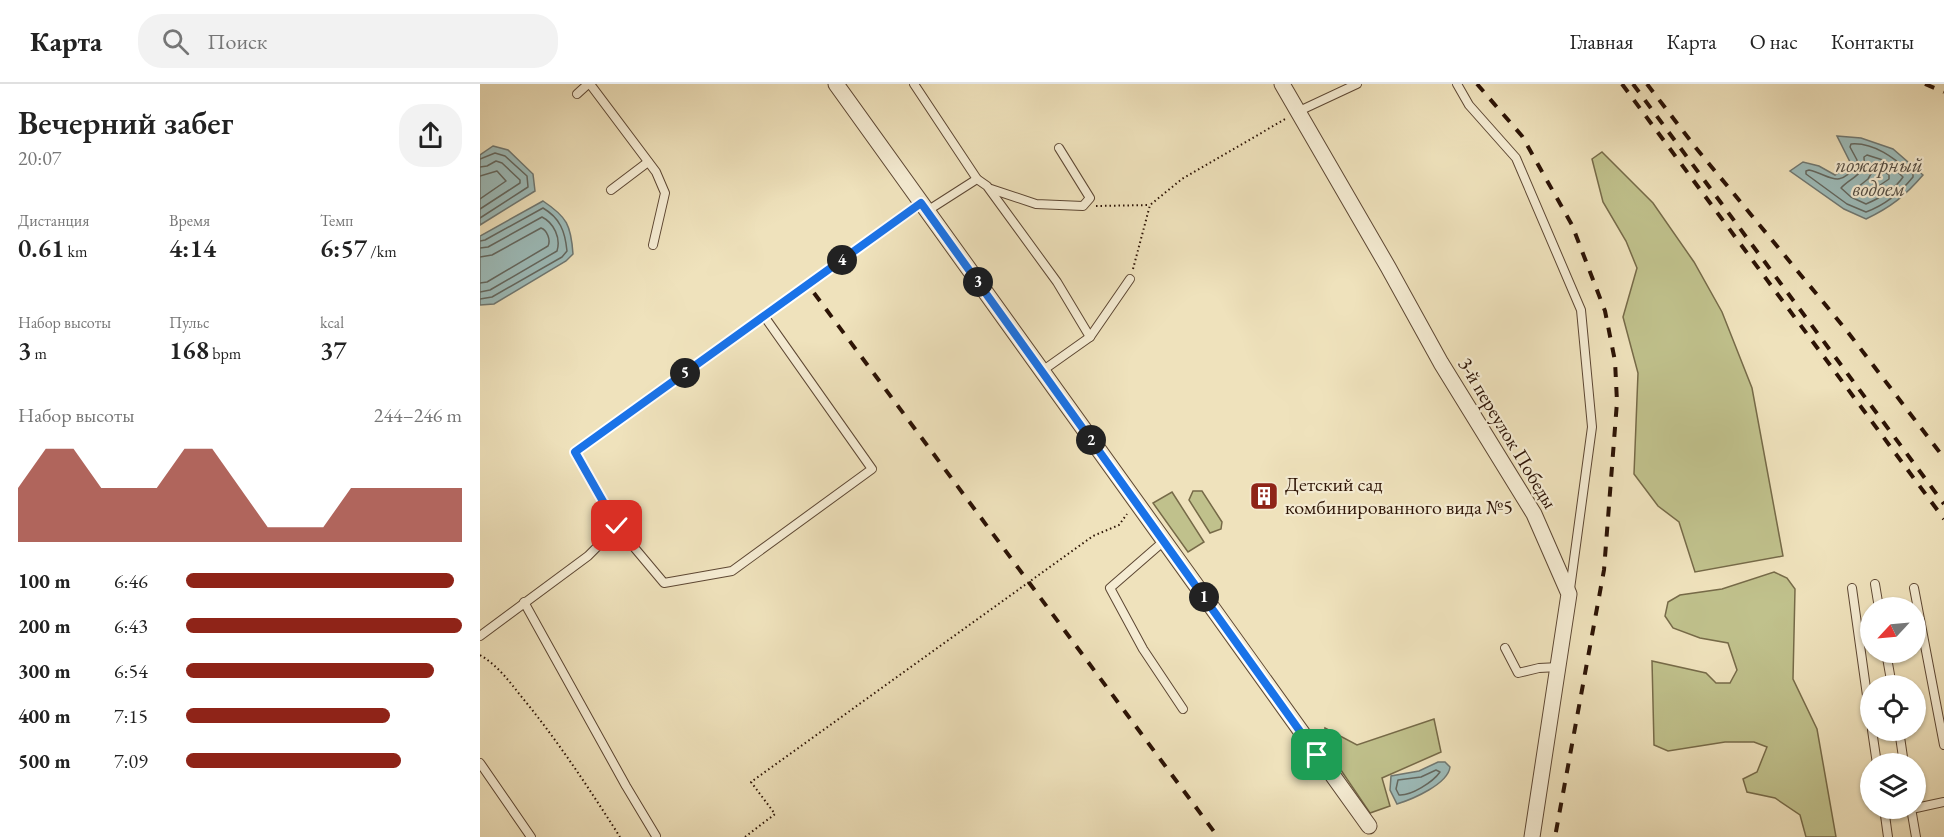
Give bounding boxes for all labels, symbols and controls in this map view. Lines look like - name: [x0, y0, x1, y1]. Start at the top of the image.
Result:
- search box: [138, 14, 558, 68]
- text: Карта: [30, 23, 102, 59]
- icon: search: [159, 25, 192, 58]
- text: Поиск: [207, 27, 267, 56]
- text: Главная: [1569, 28, 1633, 55]
- text: Карта: [1666, 28, 1717, 55]
- text: О нас: [1750, 28, 1798, 55]
- text: Контакты: [1831, 28, 1914, 55]
- text: Вечерний забег: [18, 101, 233, 144]
- button: share: [399, 104, 462, 167]
- text: 20:07: [18, 145, 61, 171]
- water label: пожарный водоем: [1835, 151, 1923, 202]
- text: Дистанция: [18, 210, 89, 231]
- text: Время: [169, 210, 210, 231]
- text: Темп: [320, 210, 353, 231]
- text: 0.61: [18, 231, 64, 265]
- text: 4:14: [169, 231, 216, 265]
- text: 6:57: [320, 231, 367, 265]
- text: km: [64, 241, 87, 262]
- text: /km: [367, 241, 397, 262]
- pin: 4: [827, 245, 857, 275]
- text: 4: [838, 249, 846, 270]
- pin: 3: [963, 267, 993, 297]
- text: 3: [974, 271, 982, 292]
- text: Набор высоты: [18, 312, 111, 333]
- text: Пульс: [169, 312, 210, 333]
- text: kcal: [320, 312, 344, 333]
- text: 3: [18, 333, 31, 367]
- text: 168: [169, 333, 209, 367]
- text: 37: [320, 333, 347, 367]
- text: m: [31, 343, 47, 364]
- text: bpm: [209, 343, 241, 364]
- street label: 3-й переулок Победы: [1453, 353, 1563, 513]
- pin: 5: [670, 358, 700, 388]
- text: 5: [681, 362, 689, 383]
- text: Набор высоты: [18, 402, 134, 428]
- text: 244–246 m: [374, 402, 462, 428]
- pin: 2: [1076, 425, 1106, 455]
- text: 2: [1087, 429, 1095, 450]
- place label: Детский сад комбинированного вида №5: [1285, 471, 1513, 520]
- building icon: Детский сад комбинированного вида №5: [1248, 480, 1280, 512]
- pin: [591, 500, 642, 551]
- icon: check: [600, 509, 633, 542]
- text: 100 m: [18, 568, 71, 594]
- text: 6:46: [114, 568, 148, 594]
- pin: 1: [1189, 582, 1219, 612]
- text: 1: [1200, 586, 1208, 607]
- north arrow: [1860, 597, 1926, 663]
- map controls: [1860, 597, 1926, 819]
- text: 200 m: [18, 613, 71, 639]
- text: 6:43: [114, 613, 148, 639]
- text: 300 m: [18, 658, 71, 684]
- text: 6:54: [114, 658, 148, 684]
- button: locate: [1860, 675, 1926, 741]
- text: 400 m: [18, 703, 71, 729]
- text: 7:15: [114, 703, 148, 729]
- pin: [1291, 729, 1342, 780]
- icon: arrive: [1300, 738, 1333, 771]
- text: 500 m: [18, 748, 71, 774]
- text: 7:09: [114, 748, 148, 774]
- button: layers: [1860, 753, 1926, 819]

